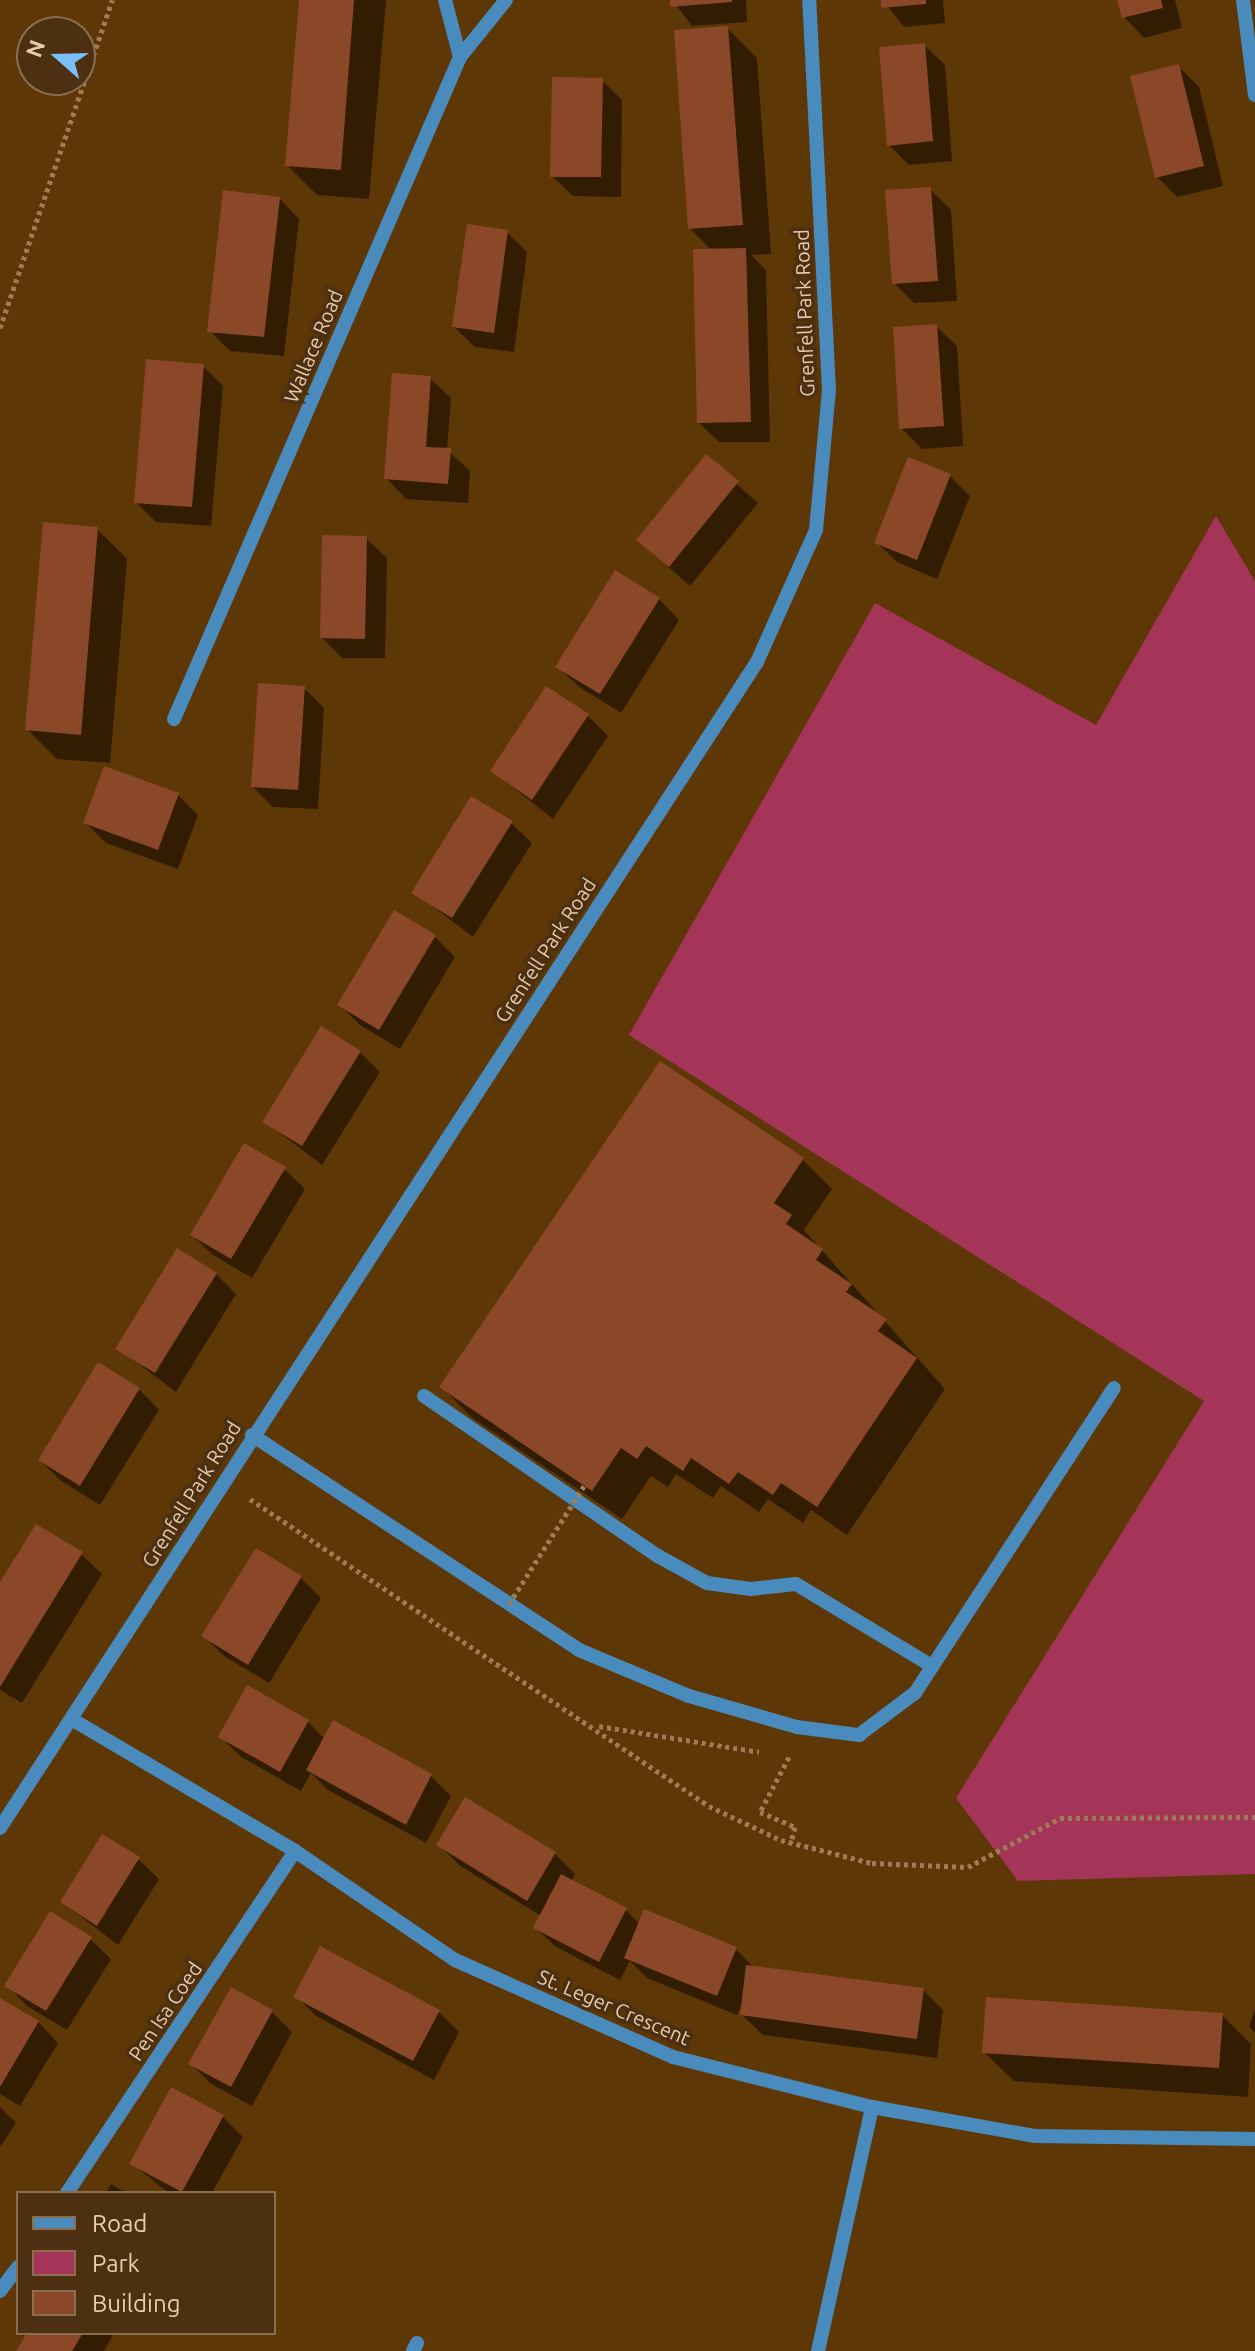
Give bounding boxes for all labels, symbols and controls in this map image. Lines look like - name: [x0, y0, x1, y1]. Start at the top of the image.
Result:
- north arrow: [16, 16, 96, 96]
- text: N: [20, 36, 49, 60]
- street label: Grenfell Park Road: [789, 229, 819, 397]
- street label: Wallace Road: [278, 286, 348, 406]
- street label: Grenfell Park Road: [489, 873, 601, 1027]
- street label: Grenfell Park Road: [136, 1417, 246, 1571]
- street label: Pen Isa Coed: [123, 1957, 207, 2065]
- street label: St. Leger Crescent: [534, 1964, 694, 2050]
- legend: [16, 2191, 276, 2335]
- text: Road: [92, 2210, 147, 2237]
- text: Park: [92, 2250, 140, 2277]
- text: Building: [92, 2290, 180, 2317]

